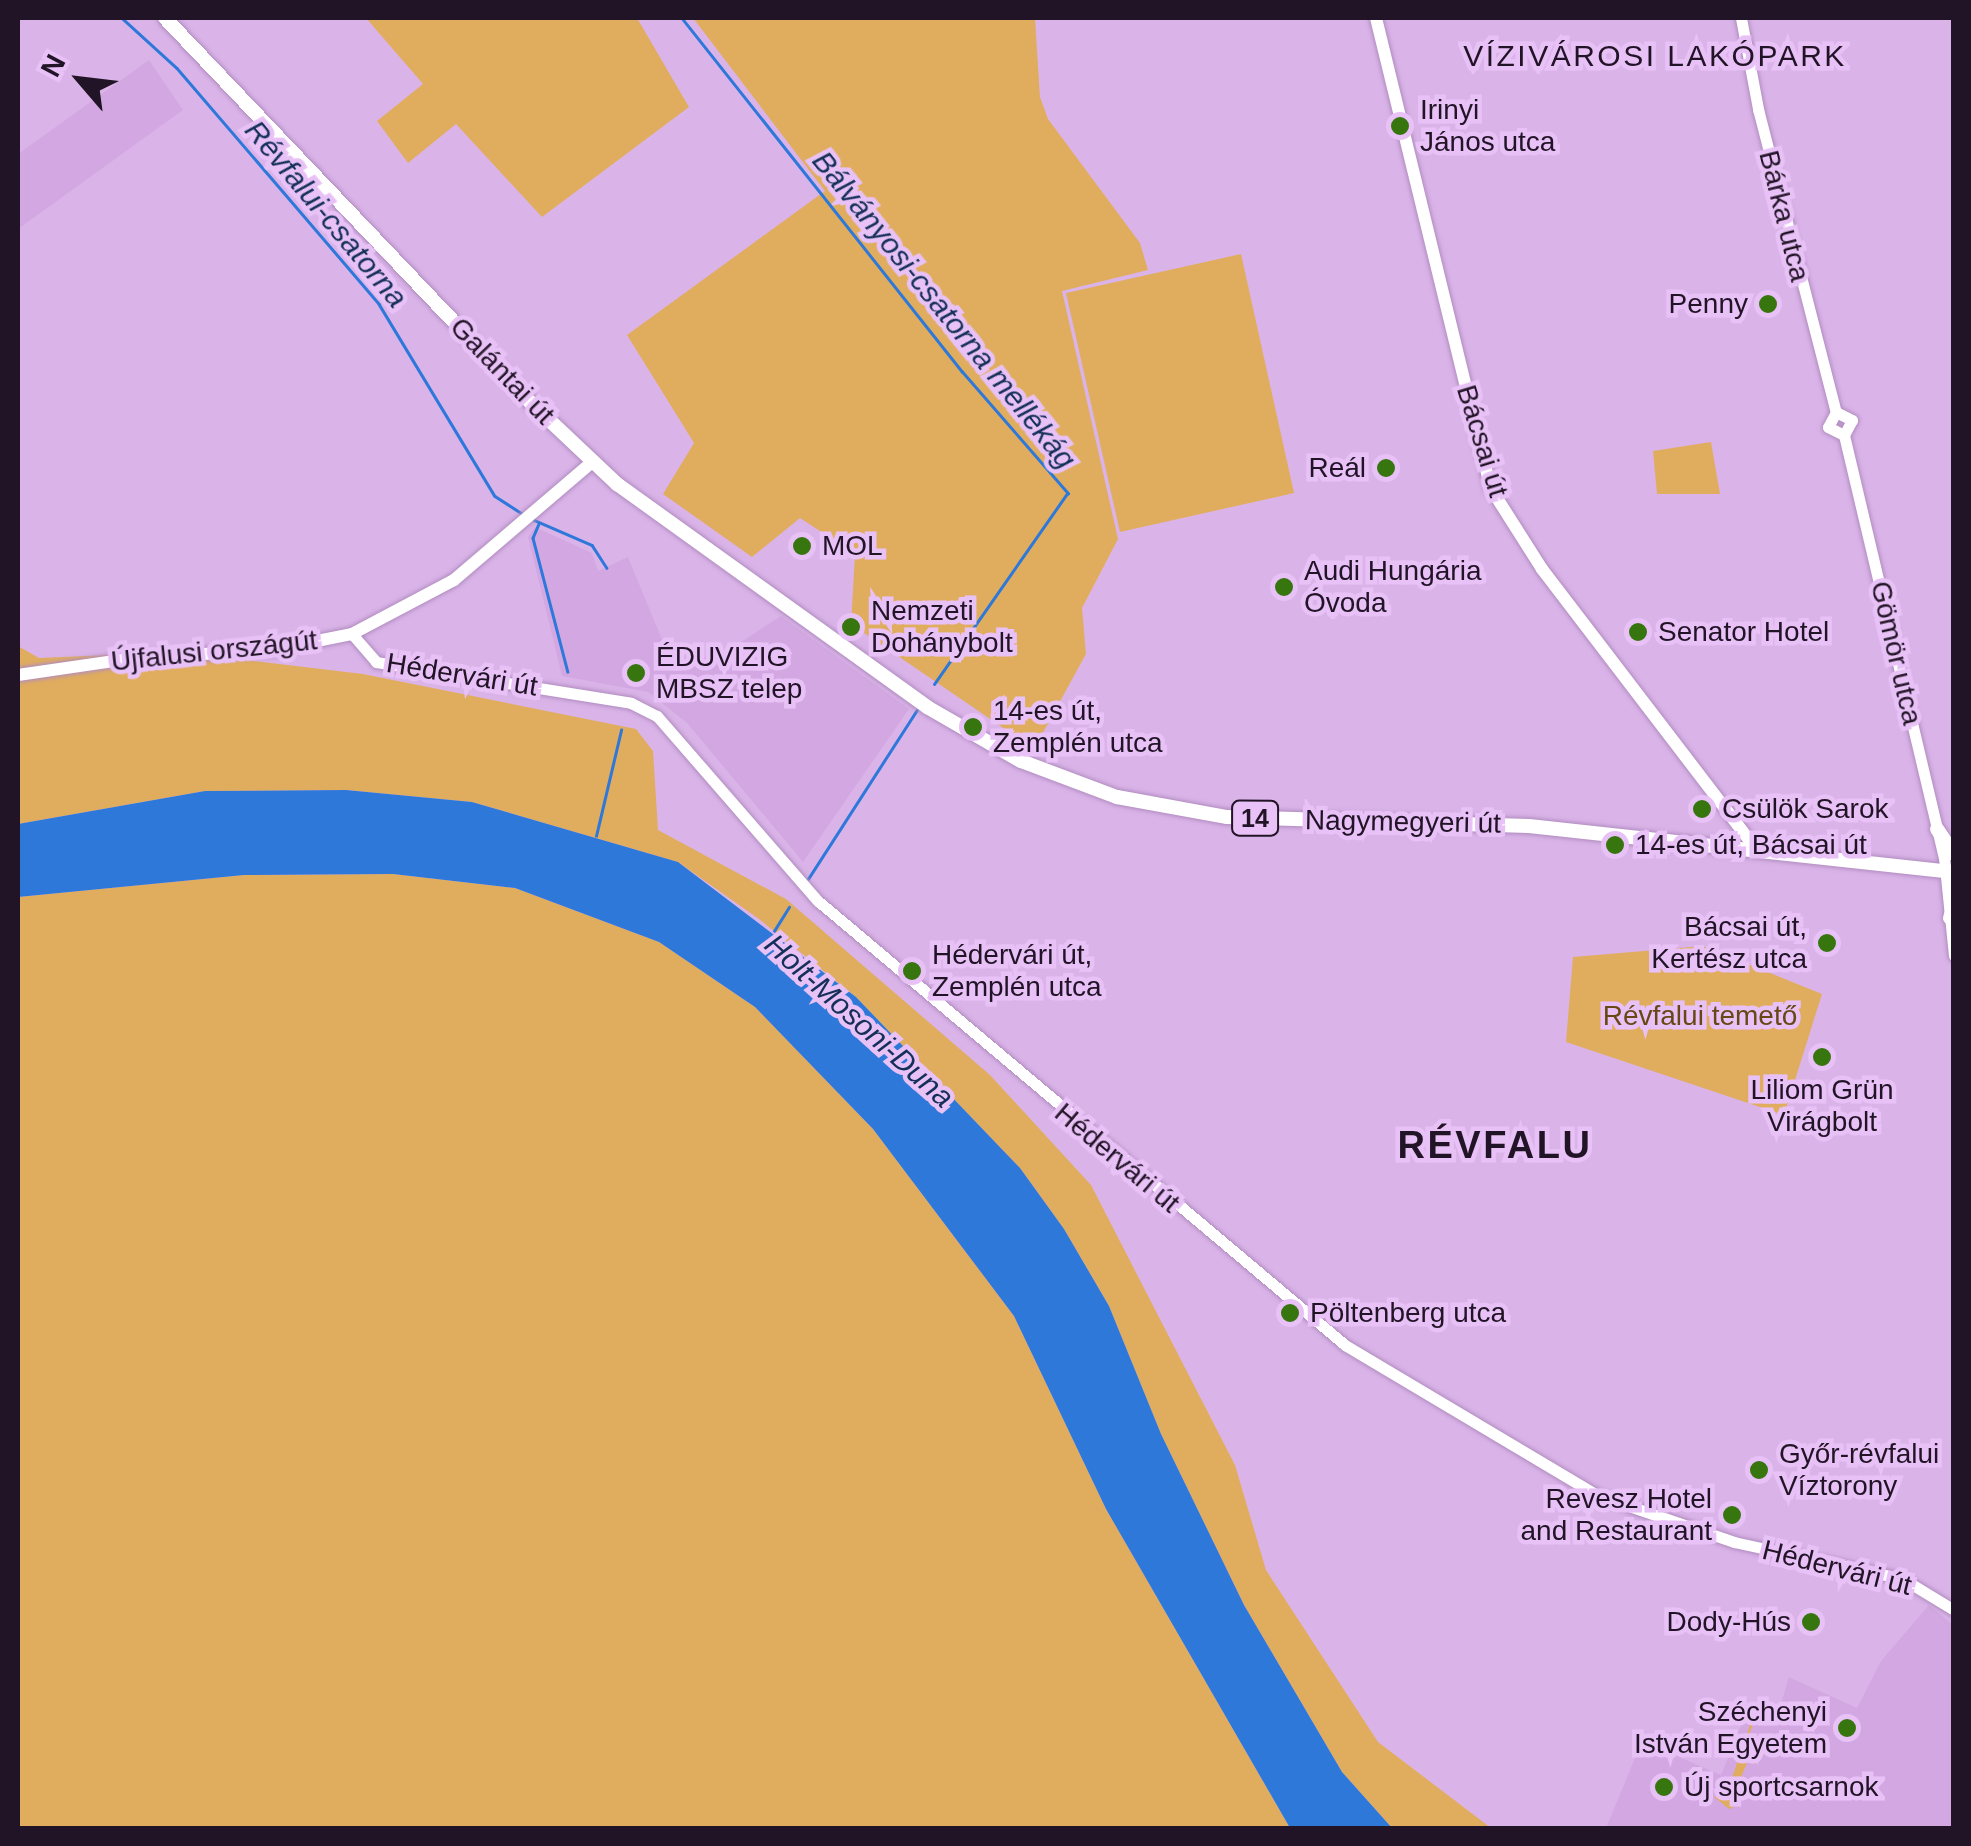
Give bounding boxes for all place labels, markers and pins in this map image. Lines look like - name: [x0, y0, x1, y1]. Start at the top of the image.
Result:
- place label: Irinyi János utca: [1420, 93, 1555, 159]
- marker: Irinyi János utca: [1389, 115, 1411, 137]
- place label: Penny: [1669, 287, 1748, 321]
- marker: Penny: [1757, 293, 1779, 315]
- place label: Reál: [1308, 451, 1366, 485]
- marker: Reál: [1375, 457, 1397, 479]
- place label: MOL: [822, 529, 883, 563]
- marker: MOL: [791, 535, 813, 557]
- place label: Audi Hungária Óvoda: [1304, 554, 1481, 620]
- marker: Audi Hungária Óvoda: [1273, 576, 1295, 598]
- place label: Nemzeti Dohánybolt: [871, 594, 1013, 660]
- place label: Senator Hotel: [1658, 615, 1829, 649]
- marker: Nemzeti Dohánybolt: [840, 616, 862, 638]
- marker: Senator Hotel: [1627, 621, 1649, 643]
- place label: ÉDUVIZIG MBSZ telep: [656, 640, 802, 706]
- marker: ÉDUVIZIG MBSZ telep: [625, 662, 647, 684]
- place label: 14-es út, Zemplén utca: [993, 694, 1163, 760]
- marker: 14-es út, Zemplén utca: [962, 716, 984, 738]
- place label: Csülök Sarok: [1722, 792, 1889, 826]
- marker: Csülök Sarok: [1691, 798, 1713, 820]
- place label: 14-es út, Bácsai út: [1635, 828, 1867, 862]
- marker: 14-es út, Bácsai út: [1604, 834, 1626, 856]
- place label: Bácsai út, Kertész utca: [1651, 910, 1807, 976]
- marker: Bácsai út, Kertész utca: [1816, 932, 1838, 954]
- place label: Hédervári út, Zemplén utca: [932, 938, 1102, 1004]
- marker: Hédervári út, Zemplén utca: [901, 960, 923, 982]
- marker: Liliom Grün Virágbolt: [1811, 1046, 1833, 1068]
- place label: Liliom Grün Virágbolt: [1750, 1073, 1894, 1139]
- place label: Pöltenberg utca: [1310, 1296, 1506, 1330]
- marker: Pöltenberg utca: [1279, 1302, 1301, 1324]
- place label: Győr-révfalui Víztorony: [1779, 1437, 1939, 1503]
- marker: Győr-révfalui Víztorony: [1748, 1459, 1770, 1481]
- place label: Revesz Hotel and Restaurant: [1521, 1482, 1712, 1548]
- marker: Revesz Hotel and Restaurant: [1721, 1504, 1743, 1526]
- place label: Dody-Hús: [1667, 1605, 1791, 1639]
- marker: Dody-Hús: [1800, 1611, 1822, 1633]
- place label: Széchenyi István Egyetem: [1634, 1695, 1827, 1761]
- marker: Széchenyi István Egyetem: [1836, 1717, 1858, 1739]
- place label: Új sportcsarnok: [1684, 1770, 1879, 1804]
- marker: Új sportcsarnok: [1653, 1776, 1675, 1798]

